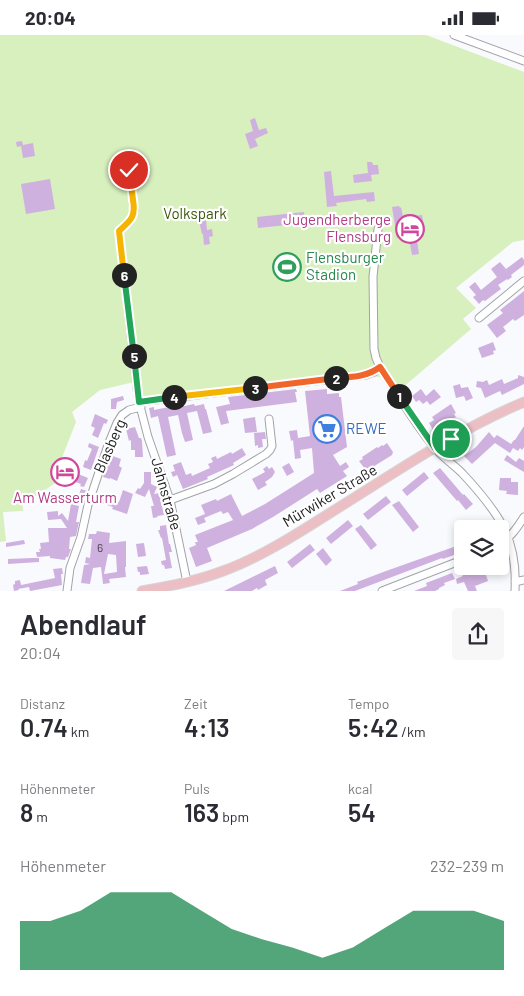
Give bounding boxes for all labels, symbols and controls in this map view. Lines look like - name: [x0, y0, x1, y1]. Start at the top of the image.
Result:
- text: 20:04: [25, 6, 76, 29]
- pin: [108, 149, 150, 191]
- icon: check: [115, 156, 143, 184]
- park label: Volkspark: [163, 204, 227, 222]
- place label: Jugendherberge Flensburg: [283, 210, 391, 245]
- hotel icon: Jugendherberge Flensburg: [395, 214, 425, 244]
- place label: Flensburger Stadion: [306, 248, 385, 283]
- sports icon: Flensburger Stadion: [272, 252, 302, 282]
- pin: 6: [112, 263, 136, 287]
- text: 6: [121, 267, 128, 284]
- pin: 5: [122, 343, 146, 369]
- text: 5: [131, 348, 138, 365]
- pin: 2: [324, 365, 348, 391]
- text: 2: [333, 370, 340, 387]
- pin: 3: [242, 375, 268, 401]
- text: 3: [252, 380, 259, 397]
- pin: 1: [386, 383, 412, 409]
- pin: 4: [162, 385, 186, 409]
- text: 1: [397, 388, 402, 405]
- text: 4: [170, 389, 179, 406]
- supermarket icon: REWE: [312, 414, 342, 444]
- street label: Blasberg: [89, 416, 129, 475]
- pin: [430, 418, 472, 460]
- place label: REWE: [346, 419, 387, 437]
- icon: arrive: [437, 425, 465, 453]
- street label: Jahnstraße: [148, 455, 186, 532]
- hotel icon: Am Wasserturm: [50, 457, 80, 487]
- street label: Mürwiker Straße: [279, 460, 380, 530]
- place label: Am Wasserturm: [13, 488, 117, 506]
- map controls: [454, 520, 509, 575]
- button: layers: [454, 520, 509, 575]
- house number: 6: [97, 540, 103, 554]
- text: Abendlauf: [20, 607, 147, 641]
- button: share: [452, 608, 504, 660]
- text: 20:04: [20, 643, 61, 662]
- text: Distanz: [20, 695, 65, 712]
- text: Zeit: [184, 695, 208, 712]
- text: Tempo: [348, 695, 389, 712]
- text: 0.74: [20, 712, 68, 742]
- text: 4:13: [184, 712, 230, 742]
- text: 5:42: [348, 712, 399, 742]
- text: km: [68, 723, 89, 740]
- text: /km: [399, 723, 426, 740]
- text: Höhenmeter: [20, 780, 95, 797]
- text: Puls: [184, 780, 210, 797]
- text: kcal: [348, 780, 372, 797]
- text: 8: [20, 797, 33, 827]
- text: 163: [184, 797, 219, 827]
- text: 54: [348, 797, 376, 827]
- text: m: [33, 808, 48, 825]
- text: bpm: [219, 808, 249, 825]
- text: Höhenmeter: [20, 856, 106, 875]
- text: 232–239 m: [430, 856, 504, 875]

